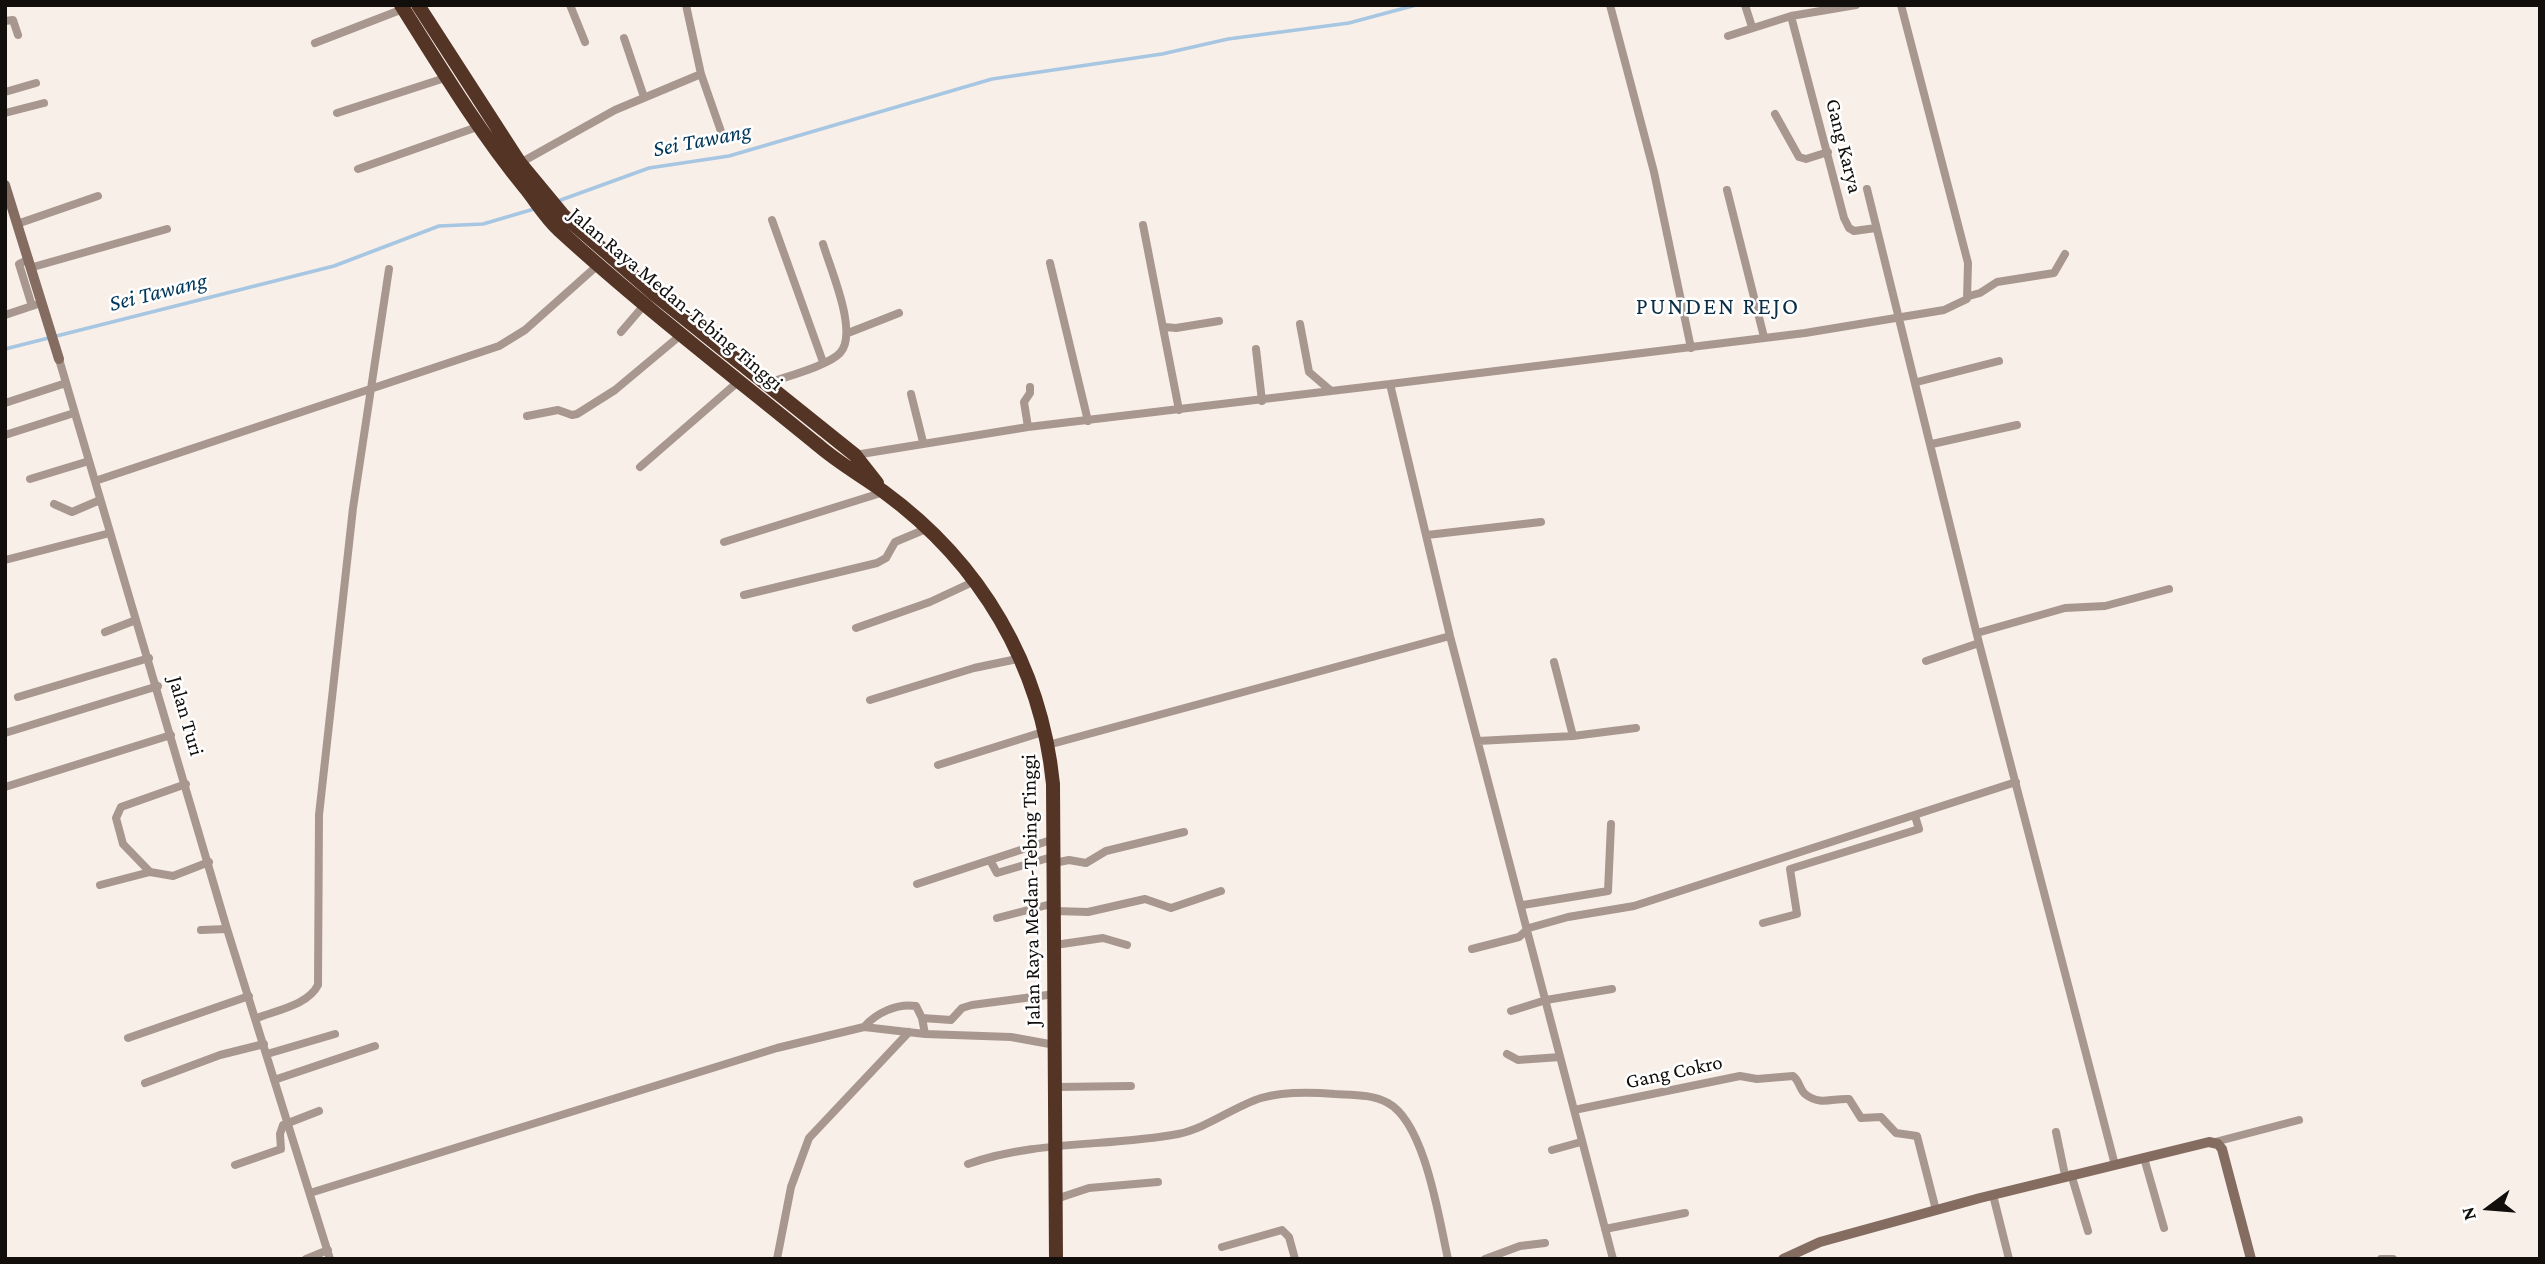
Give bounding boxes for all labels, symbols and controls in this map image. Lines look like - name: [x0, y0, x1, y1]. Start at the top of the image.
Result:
- street label: Gang Karya: [1820, 96, 1868, 196]
- water label: Sei Tawang: [650, 117, 754, 163]
- street label: Jalan Raya Medan-Tebing Tinggi: [564, 202, 788, 396]
- water label: Sei Tawang: [106, 267, 210, 317]
- district label: PUNDEN REJO: [1637, 293, 1799, 321]
- street label: Jalan Turi: [163, 673, 209, 759]
- street label: Jalan Raya Medan-Tebing Tinggi: [1016, 754, 1046, 1026]
- street label: Gang Cokro: [1623, 1049, 1725, 1095]
- north arrow: [2454, 1173, 2524, 1243]
- text: N: [2456, 1205, 2480, 1223]

